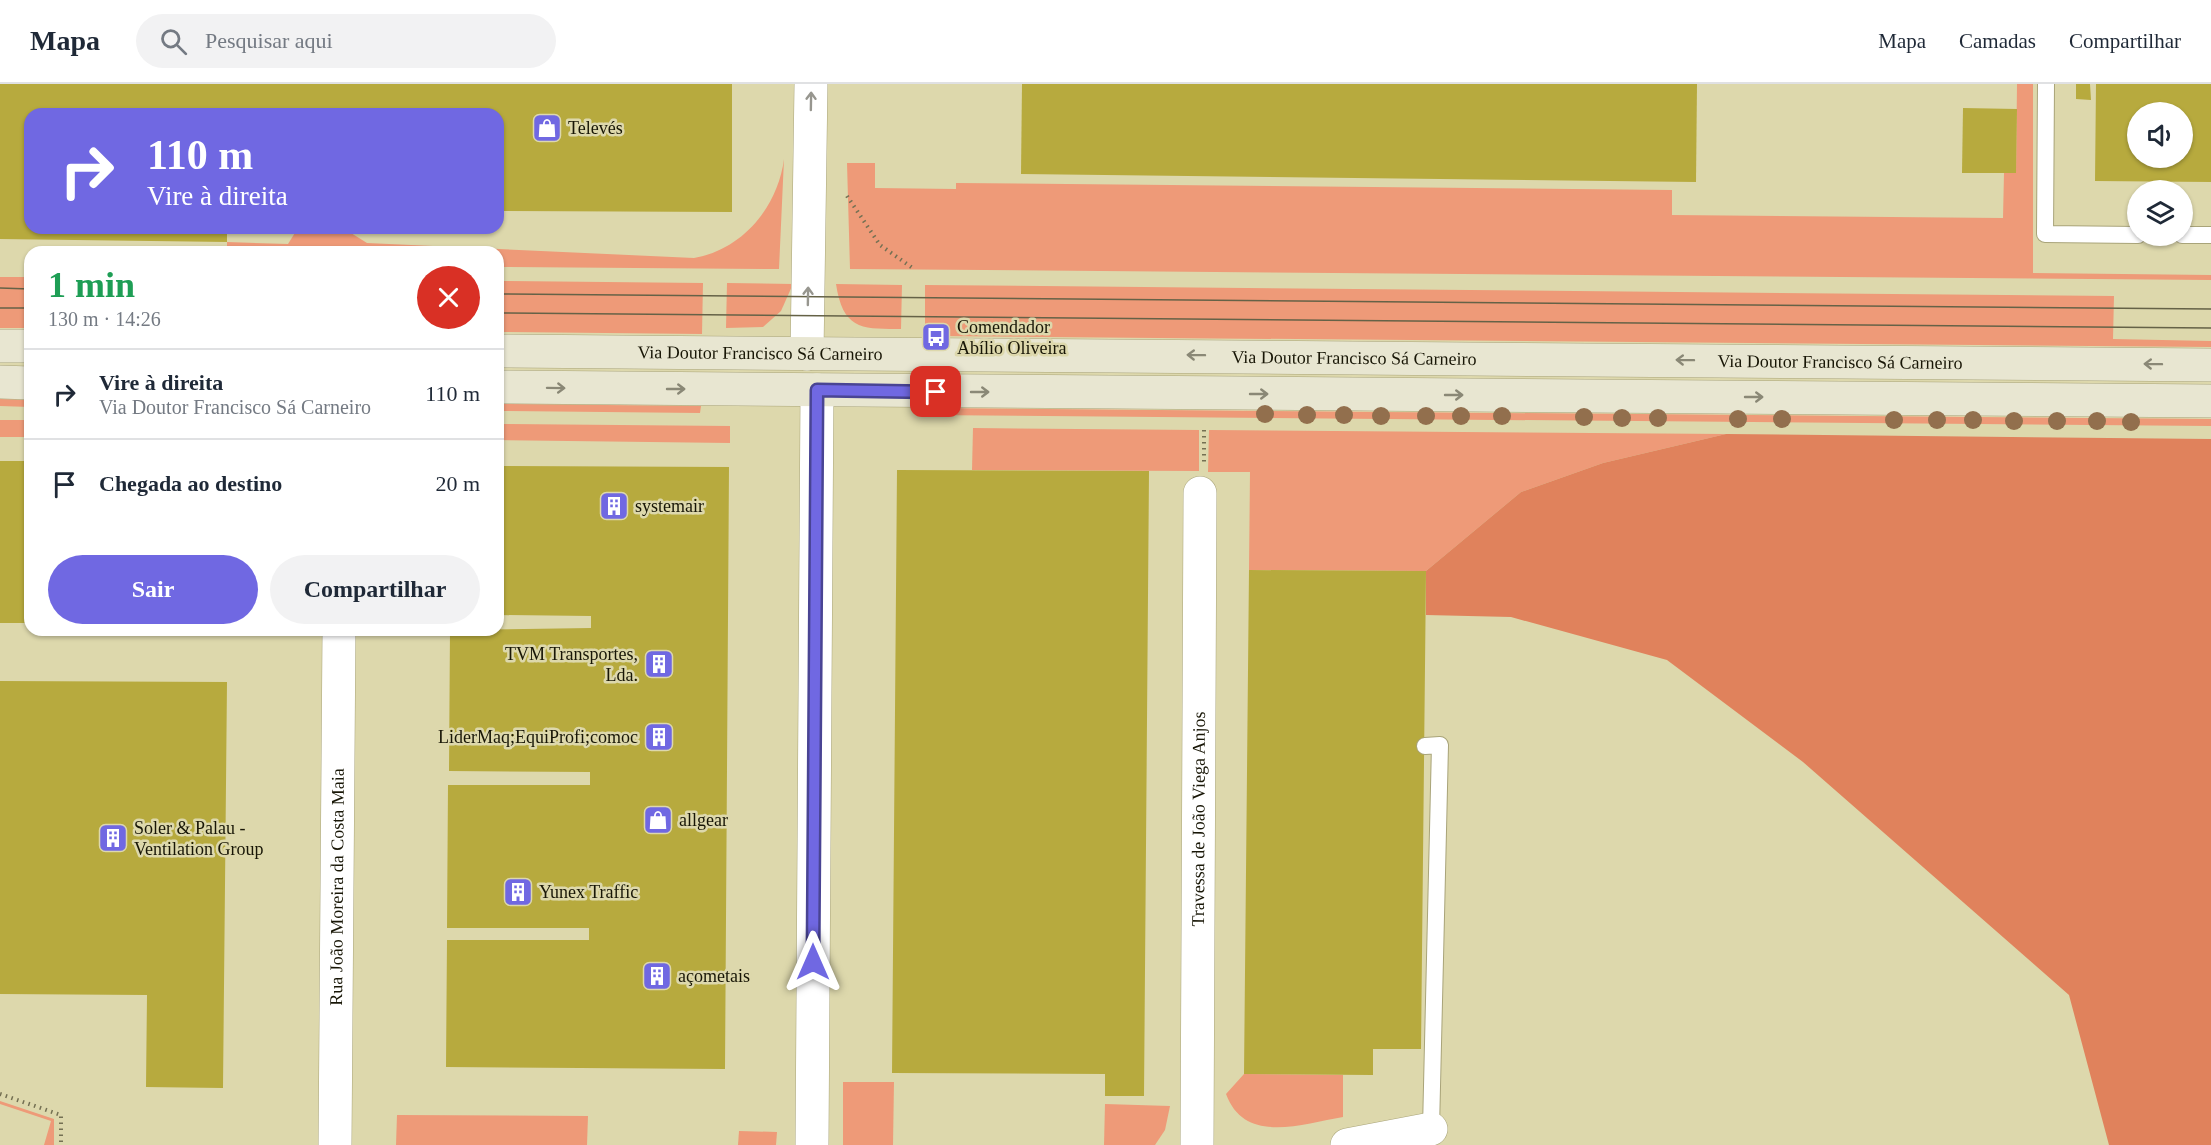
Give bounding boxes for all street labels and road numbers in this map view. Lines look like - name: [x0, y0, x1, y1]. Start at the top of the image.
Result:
- street label: Via Doutor Francisco Sá Carneiro: [637, 342, 883, 364]
- street label: Via Doutor Francisco Sá Carneiro: [1231, 347, 1477, 369]
- street label: Via Doutor Francisco Sá Carneiro: [1717, 351, 1963, 373]
- street label: Travessa de João Viega Anjos: [1188, 711, 1209, 927]
- street label: Rua João Moreira da Costa Maia: [326, 768, 348, 1006]

